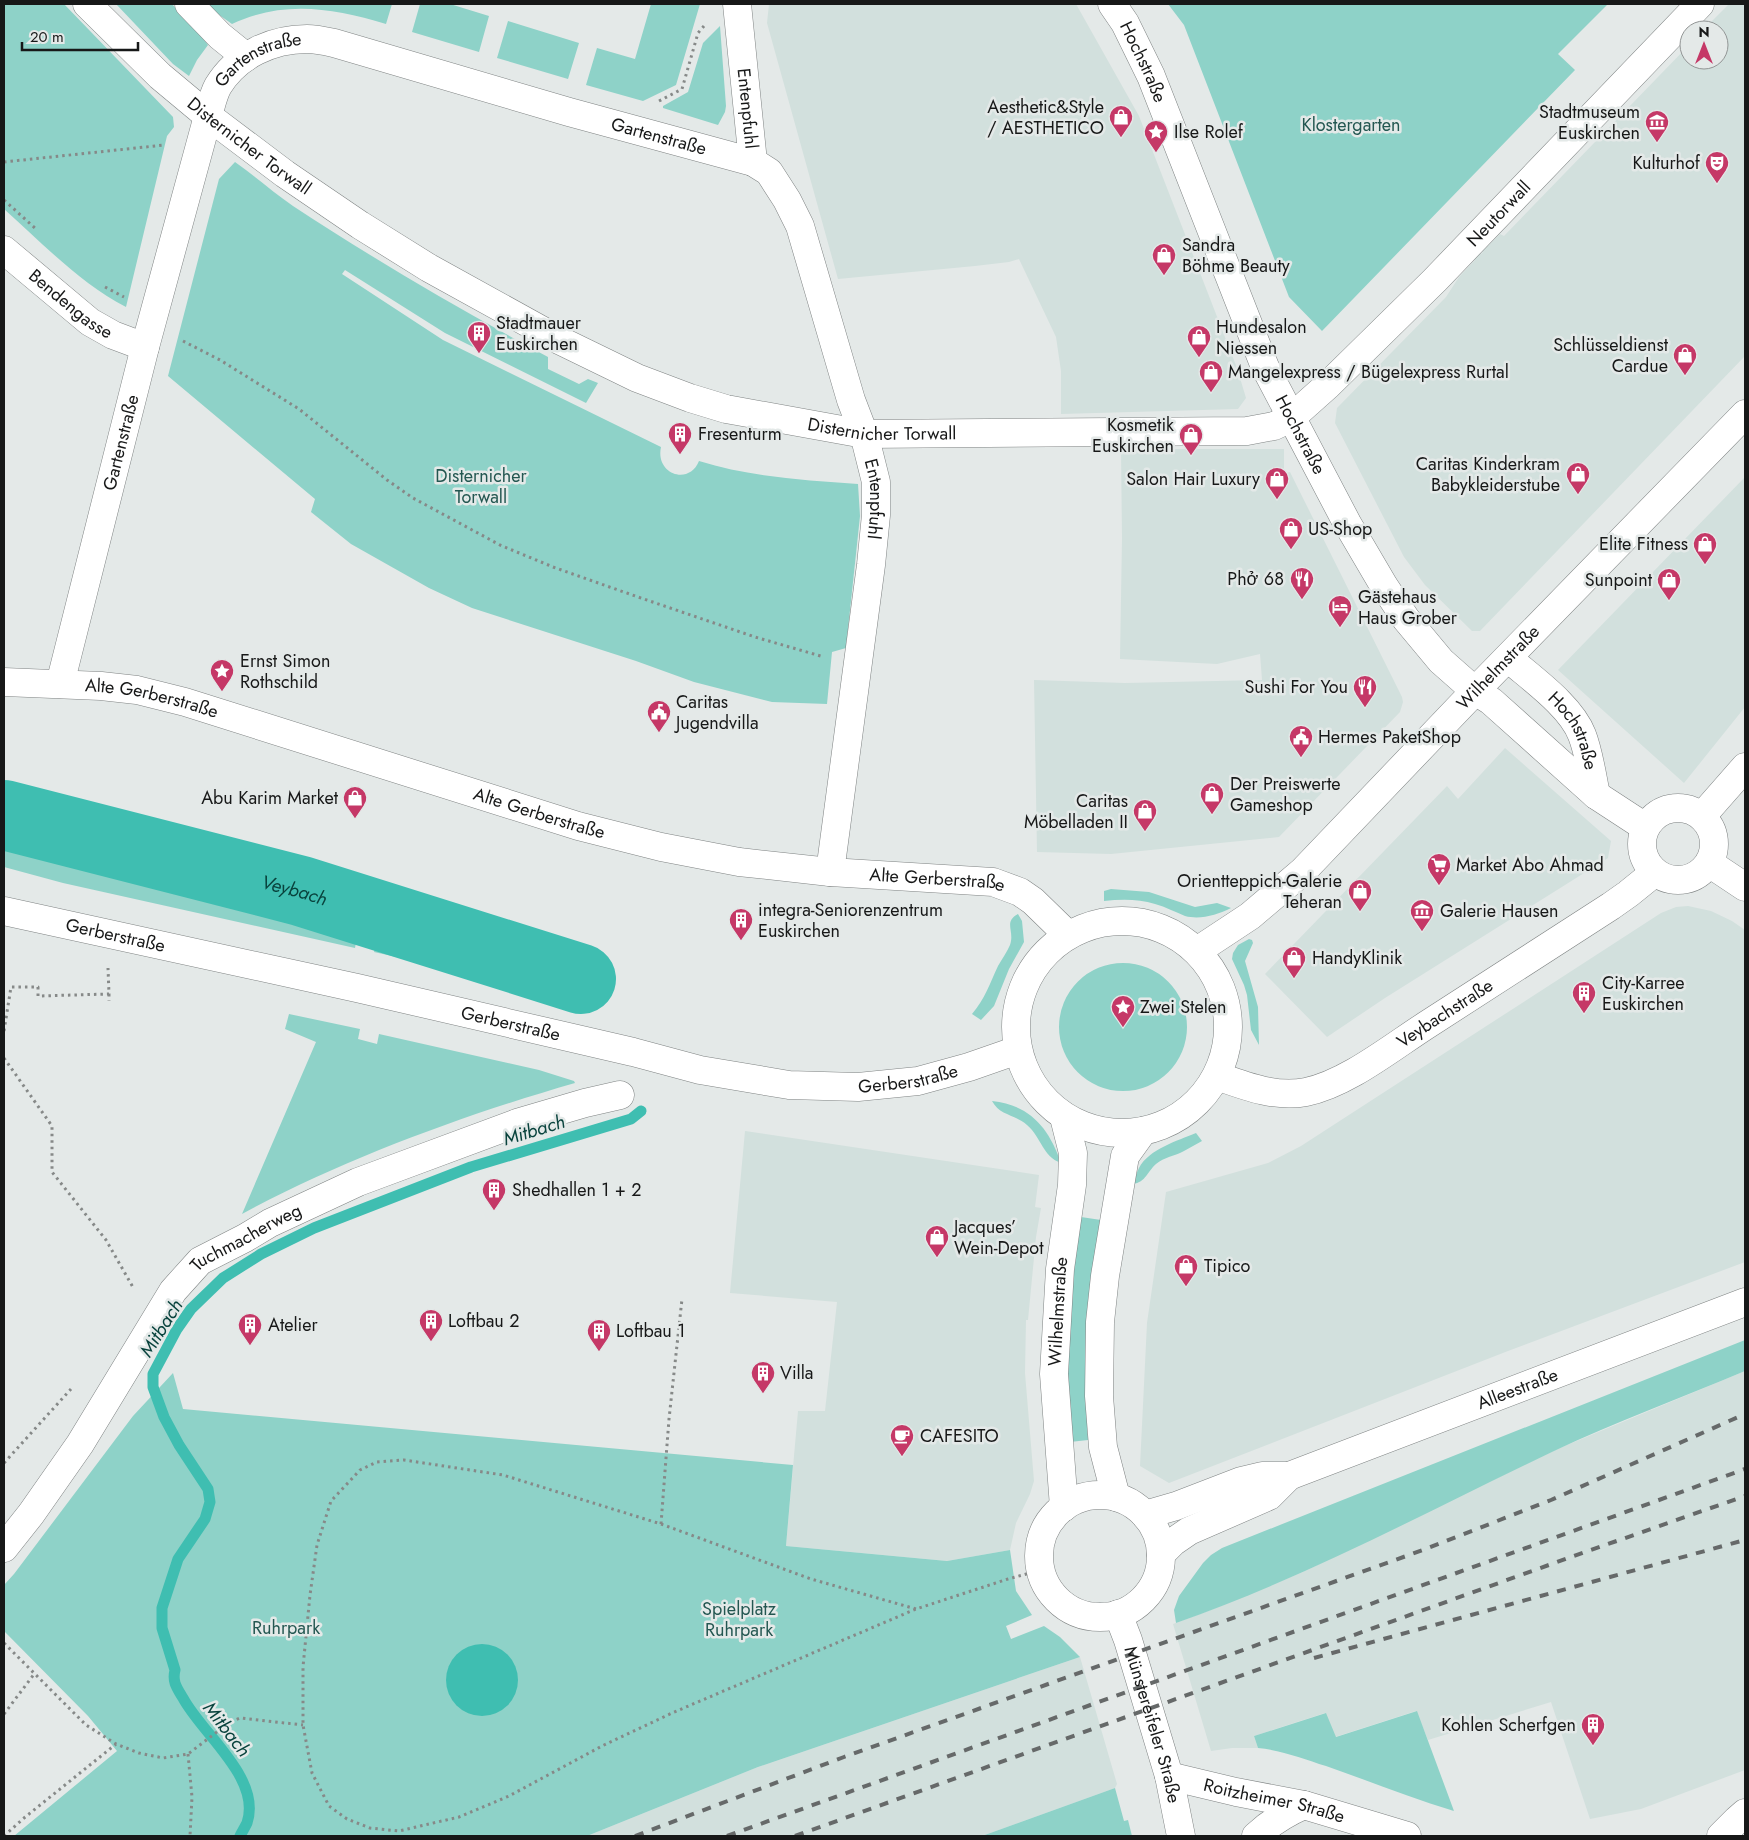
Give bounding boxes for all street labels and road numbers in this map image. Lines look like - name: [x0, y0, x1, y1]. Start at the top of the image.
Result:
- street label: Hochstraße: [1113, 17, 1173, 106]
- street label: Gartenstraße: [208, 26, 302, 92]
- street label: Entenpfuhl: [731, 67, 765, 150]
- street label: Disternicher Torwall: [181, 91, 317, 201]
- street label: Gartenstraße: [608, 111, 709, 162]
- street label: Neutorwall: [1461, 175, 1537, 253]
- street label: Bendengasse: [23, 263, 117, 345]
- street label: Hochstraße: [1269, 390, 1332, 479]
- street label: Gartenstraße: [96, 392, 145, 493]
- street label: Disternicher Torwall: [806, 411, 956, 447]
- street label: Entenpfuhl: [858, 456, 889, 541]
- street label: Wilhelmstraße: [1451, 619, 1546, 716]
- street label: Alte Gerberstraße: [84, 672, 222, 725]
- street label: Hochstraße: [1542, 685, 1604, 772]
- street label: Alte Gerberstraße: [470, 781, 608, 845]
- street label: Alte Gerberstraße: [869, 861, 1009, 898]
- street label: Gerberstraße: [63, 912, 168, 959]
- street label: Veybachstraße: [1392, 972, 1498, 1054]
- street label: Gerberstraße: [458, 1000, 563, 1048]
- street label: Gerberstraße: [857, 1058, 961, 1100]
- street label: Tuchmacherweg: [184, 1197, 306, 1277]
- street label: Wilhelmstraße: [1041, 1255, 1075, 1367]
- street label: Alleestraße: [1473, 1362, 1562, 1416]
- street label: Münstereifeler Straße: [1118, 1643, 1187, 1805]
- street label: Roitzheimer Straße: [1201, 1772, 1348, 1830]

